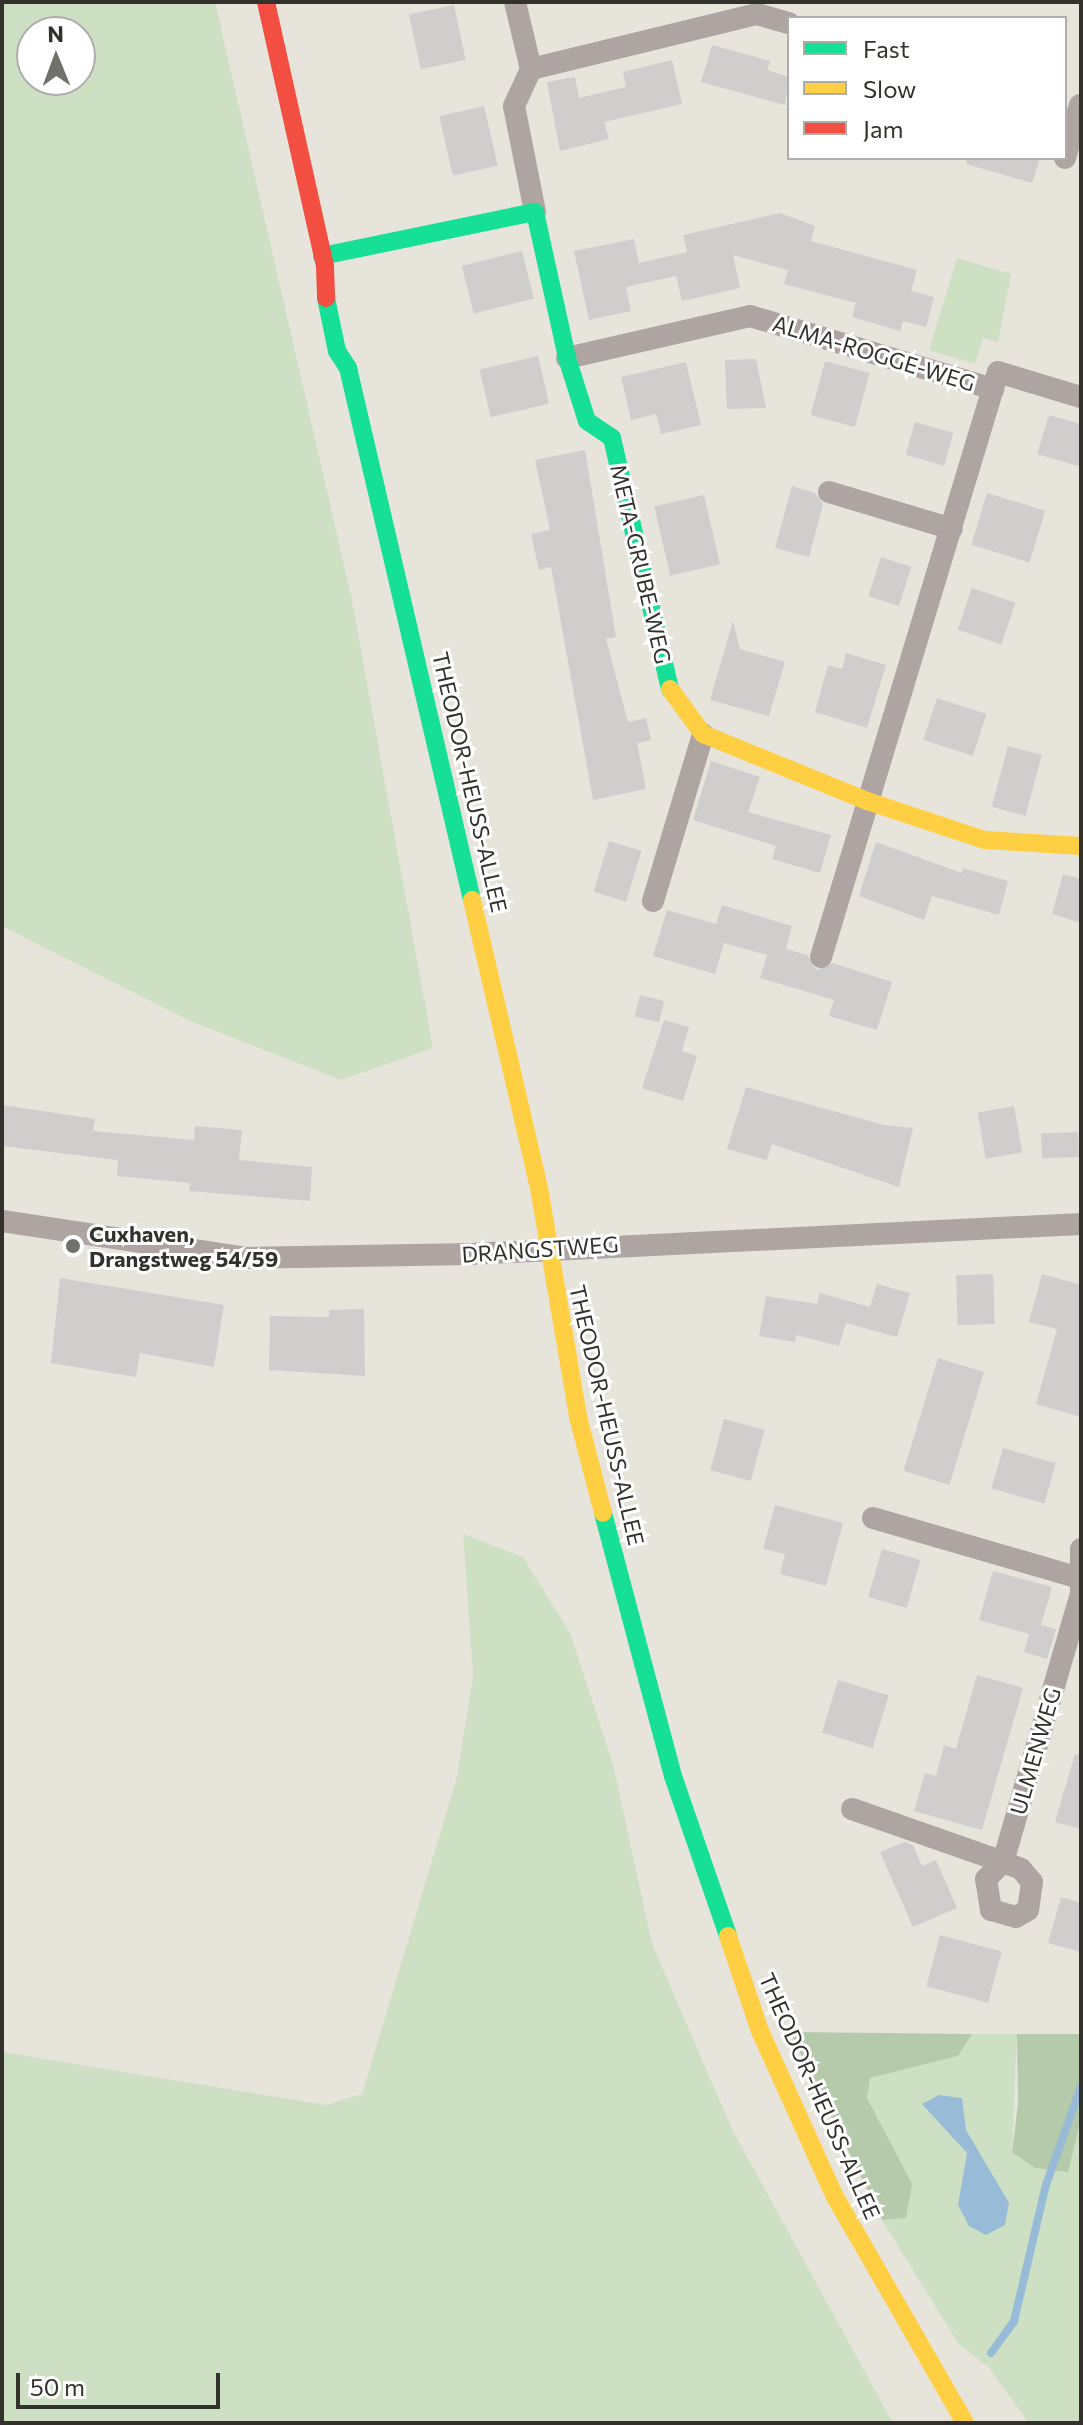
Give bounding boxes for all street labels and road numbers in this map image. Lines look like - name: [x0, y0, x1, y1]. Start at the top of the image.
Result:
- street label: ALMA-ROGGE-WEG: [770, 310, 978, 396]
- street label: META-GRUBE-WEG: [605, 462, 677, 666]
- street label: THEODOR-HEUSS-ALLEE: [427, 649, 513, 915]
- street label: DRANGSTWEG: [461, 1230, 619, 1268]
- street label: THEODOR-HEUSS-ALLEE: [564, 1282, 650, 1548]
- street label: ULMENWEG: [1004, 1684, 1066, 1818]
- street label: THEODOR-HEUSS-ALLEE: [754, 1969, 886, 2223]

